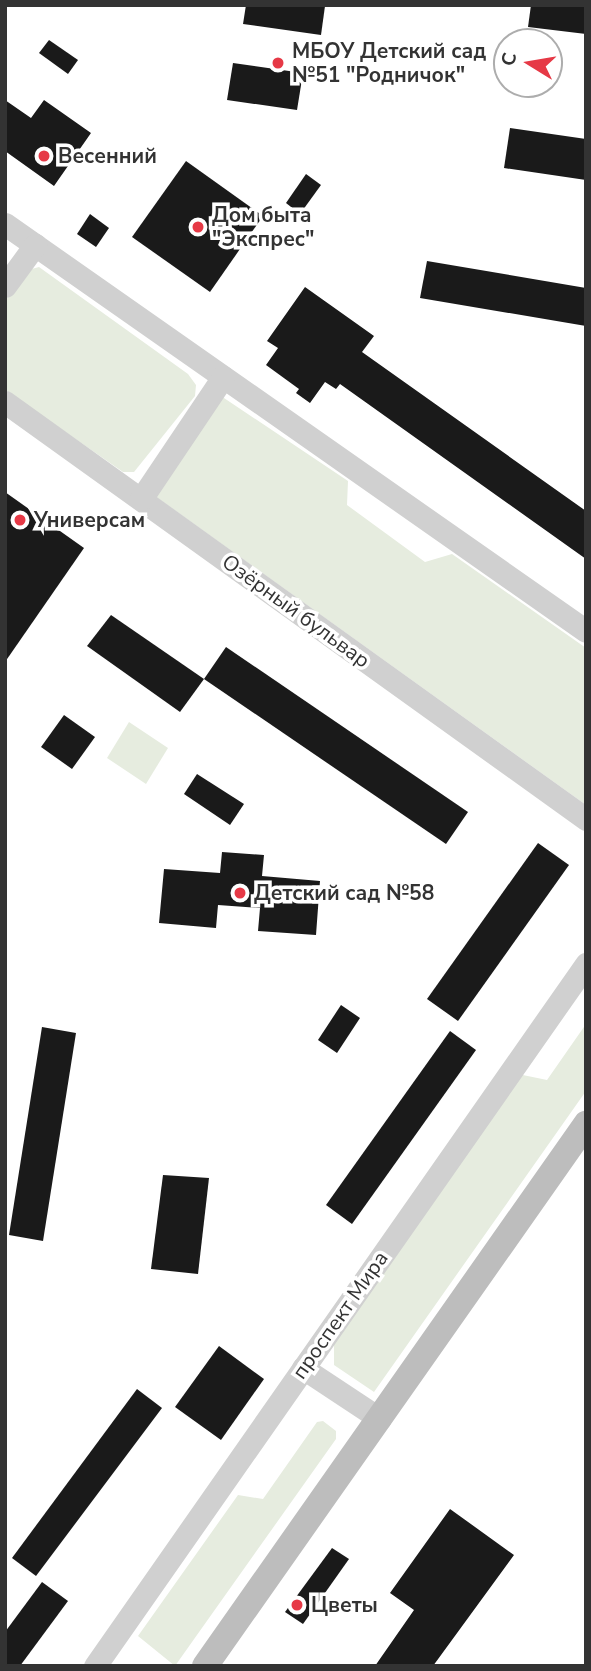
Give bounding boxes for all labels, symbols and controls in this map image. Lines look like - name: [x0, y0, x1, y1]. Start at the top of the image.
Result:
- north arrow: [493, 28, 563, 98]
- place label: МБОУ Детский сад №51 "Родничок": [292, 38, 486, 88]
- text: С: [495, 51, 523, 68]
- marker: МБОУ Детский сад №51 "Родничок": [270, 55, 286, 71]
- place label: Весенний: [58, 143, 157, 169]
- marker: Весенний: [36, 148, 52, 164]
- place label: Дом быта "Экспрес": [212, 202, 314, 252]
- marker: Дом быта "Экспрес": [190, 219, 206, 235]
- place label: Универсам: [34, 507, 145, 533]
- marker: Универсам: [12, 512, 28, 528]
- street label: Озёрный бульвар: [217, 549, 375, 673]
- place label: Детский сад №58: [254, 880, 434, 906]
- marker: Детский сад №58: [232, 885, 248, 901]
- street label: проспект Мира: [287, 1246, 393, 1384]
- place label: Цветы: [311, 1592, 378, 1618]
- marker: Цветы: [289, 1597, 305, 1613]

